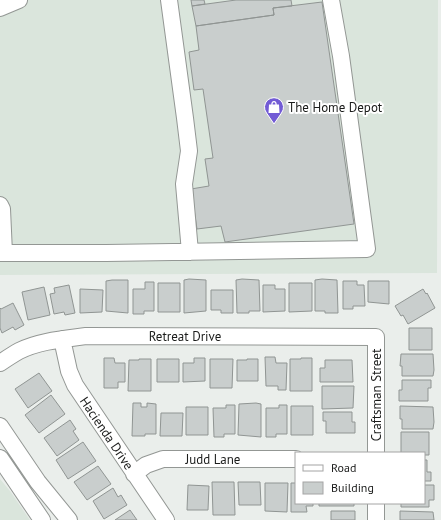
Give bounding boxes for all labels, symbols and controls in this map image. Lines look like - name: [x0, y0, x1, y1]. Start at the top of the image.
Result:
- shop icon: The Home Depot: [263, 96, 285, 124]
- place label: The Home Depot: [288, 99, 383, 116]
- street label: Retreat Drive: [149, 328, 221, 345]
- street label: Craftsman Street: [368, 348, 385, 441]
- street label: Hacienda Drive: [76, 394, 137, 473]
- street label: Judd Lane: [185, 451, 240, 468]
- legend: [295, 452, 425, 504]
- text: Road: [331, 460, 356, 475]
- text: Building: [331, 480, 374, 495]

